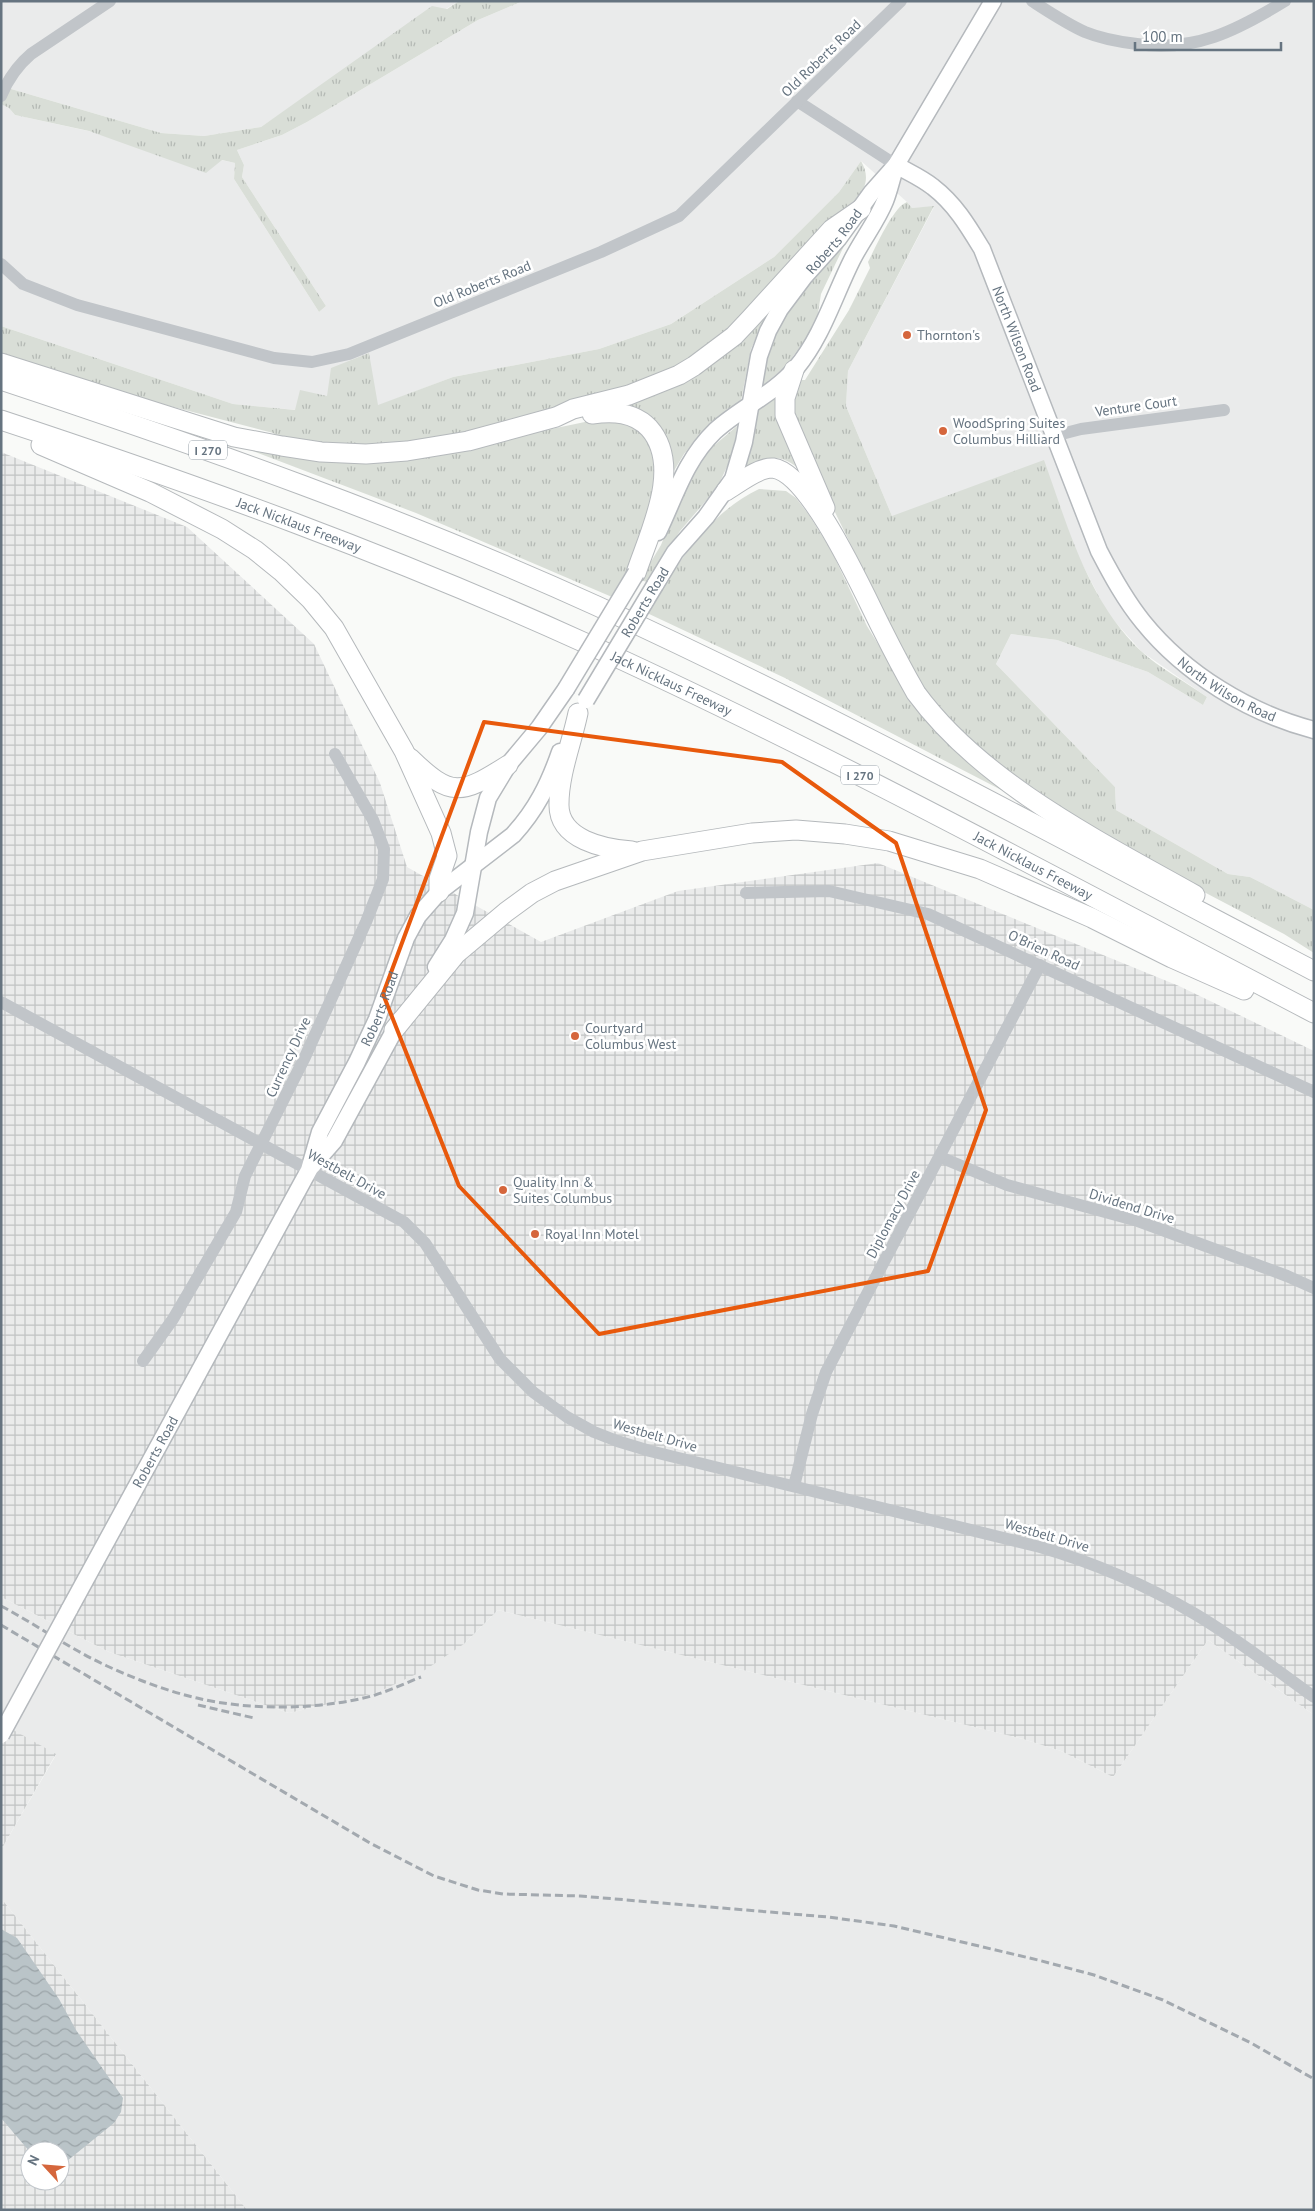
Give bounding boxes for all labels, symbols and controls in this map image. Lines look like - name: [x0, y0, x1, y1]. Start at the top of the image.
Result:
- street label: Old Roberts Road: [777, 15, 865, 101]
- scale bar: [1135, 20, 1281, 52]
- text: 100 m: [1142, 27, 1183, 46]
- street label: Roberts Road: [802, 205, 866, 278]
- street label: Old Roberts Road: [430, 256, 534, 312]
- street label: North Wilson Road: [988, 283, 1045, 394]
- place label: Thornton's: [917, 326, 980, 344]
- marker: Thornton's: [901, 329, 913, 341]
- street label: Venture Court: [1093, 391, 1178, 421]
- place label: WoodSpring Suites Columbus Hilliard: [953, 414, 1065, 448]
- marker: WoodSpring Suites Columbus Hilliard: [937, 425, 949, 437]
- road number: I 270: [189, 440, 227, 460]
- street label: Jack Nicklaus Freeway: [233, 493, 364, 557]
- street label: Roberts Road: [617, 563, 673, 641]
- street label: Jack Nicklaus Freeway: [607, 647, 735, 720]
- street label: North Wilson Road: [1174, 653, 1279, 726]
- road number: I 270: [841, 766, 879, 784]
- street label: Jack Nicklaus Freeway: [970, 827, 1096, 904]
- street label: O'Brien Road: [1005, 926, 1083, 974]
- street label: Roberts Road: [357, 969, 402, 1049]
- street label: Currency Drive: [261, 1014, 315, 1100]
- place label: Courtyard Columbus West: [585, 1019, 676, 1053]
- marker: Courtyard Columbus West: [569, 1030, 581, 1042]
- street label: Westbelt Drive: [304, 1145, 390, 1203]
- street label: Diplomacy Drive: [862, 1167, 924, 1261]
- place label: Quality Inn & Suites Columbus: [513, 1173, 612, 1207]
- marker: Quality Inn & Suites Columbus: [497, 1184, 509, 1196]
- street label: Dividend Drive: [1087, 1184, 1177, 1228]
- place label: Royal Inn Motel: [545, 1225, 639, 1243]
- marker: Royal Inn Motel: [529, 1228, 541, 1240]
- street label: Roberts Road: [128, 1413, 182, 1491]
- street label: Westbelt Drive: [611, 1414, 699, 1456]
- street label: Westbelt Drive: [1003, 1514, 1091, 1556]
- north arrow: [20, 2141, 70, 2191]
- text: N: [23, 2152, 43, 2168]

